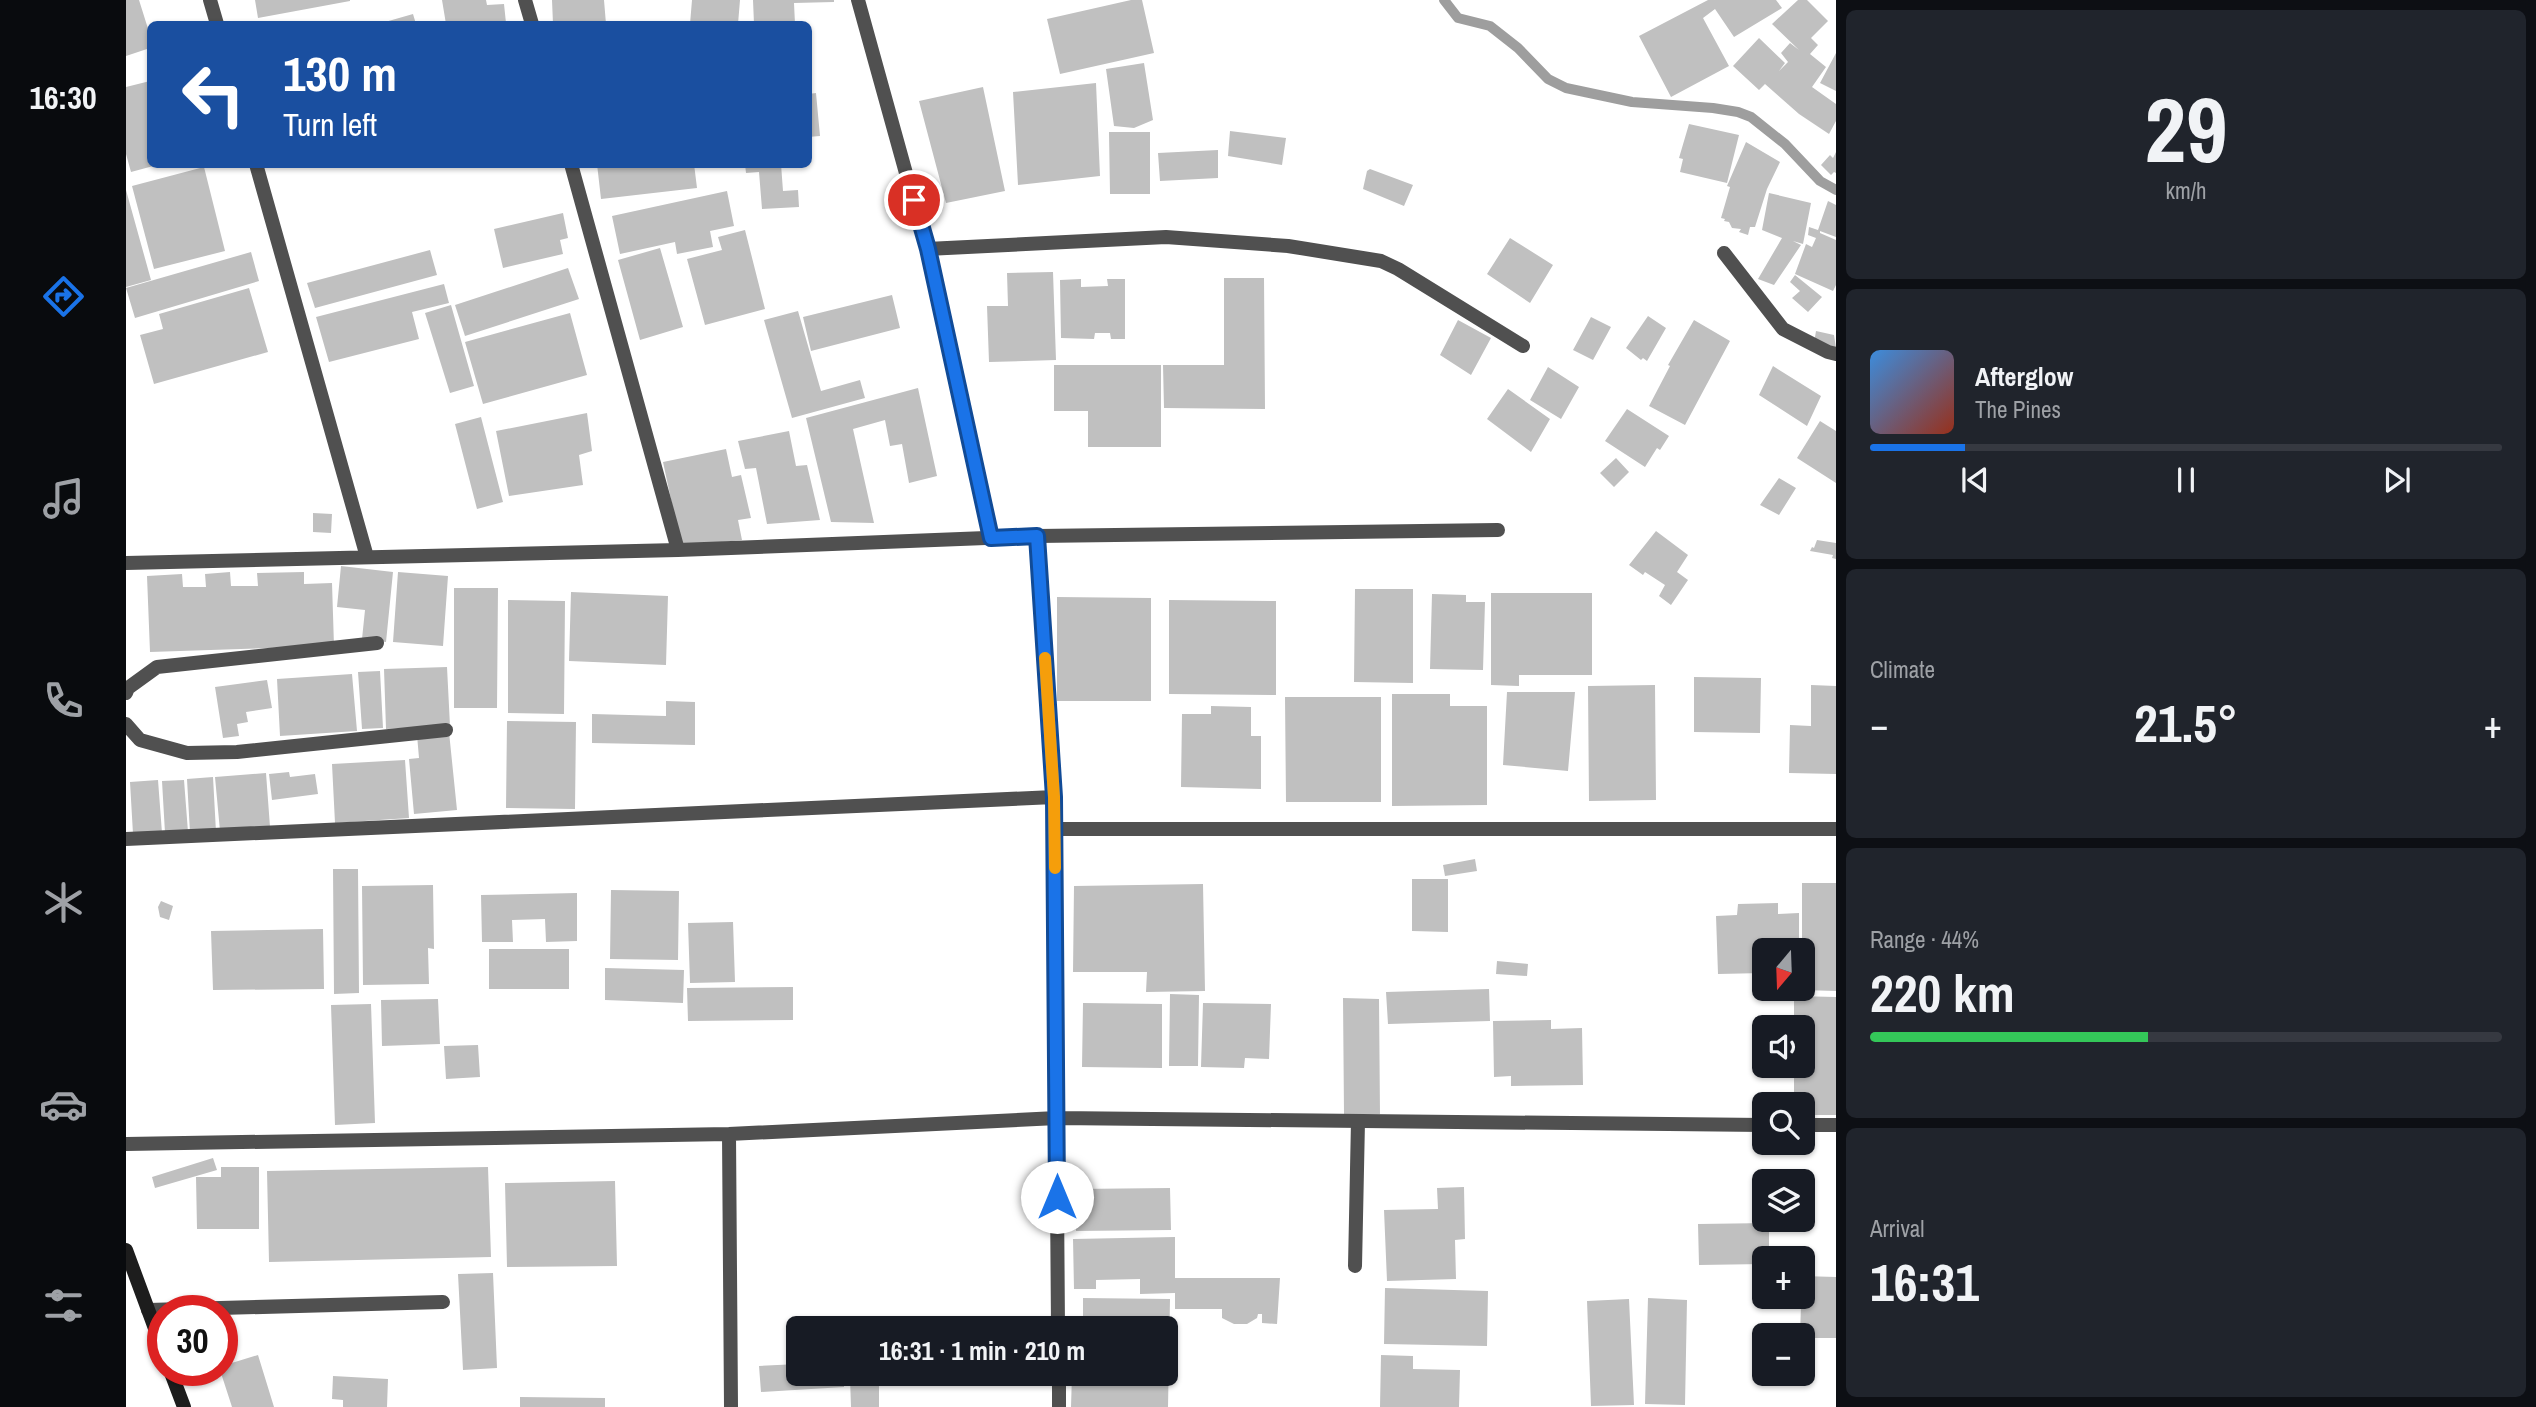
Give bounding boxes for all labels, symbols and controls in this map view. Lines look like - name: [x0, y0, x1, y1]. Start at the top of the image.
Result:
- text: 130 m: [283, 40, 397, 106]
- icon: left: [168, 49, 259, 140]
- text: 29: [2145, 68, 2228, 190]
- text: 16:30: [29, 76, 97, 119]
- text: Turn left: [283, 103, 377, 146]
- pin: [884, 170, 944, 230]
- text: km/h: [2166, 175, 2206, 206]
- icon: arrive: [895, 181, 933, 219]
- icon: directions: [39, 272, 88, 321]
- text: Afterglow: [1975, 359, 2073, 394]
- text: The Pines: [1975, 394, 2061, 425]
- icon: previous: [1956, 461, 1994, 499]
- icon: pause: [2167, 461, 2205, 499]
- icon: next: [2378, 461, 2416, 499]
- icon: music: [39, 474, 88, 523]
- text: Climate: [1870, 654, 1935, 685]
- icon: phone: [39, 676, 88, 725]
- text: 21.5°: [2134, 688, 2238, 758]
- text: −: [1870, 699, 1888, 750]
- text: +: [2484, 699, 2502, 750]
- icon: climate: [39, 878, 88, 927]
- text: Range · 44%: [1870, 924, 1979, 955]
- north arrow: [1752, 938, 1815, 1001]
- map controls: [1752, 938, 1815, 1386]
- text: 220 km: [1870, 958, 2015, 1028]
- button: sound: [1752, 1015, 1815, 1078]
- icon: car: [39, 1080, 88, 1129]
- button: search: [1752, 1092, 1815, 1155]
- position arrow: [1020, 1160, 1094, 1234]
- button: layers: [1752, 1169, 1815, 1232]
- text: Arrival: [1870, 1213, 1925, 1244]
- button: +: [1752, 1246, 1815, 1309]
- text: 16:31: [1870, 1247, 1979, 1317]
- icon: filters: [39, 1281, 88, 1330]
- speed limit sign: 30: [147, 1295, 238, 1386]
- button: −: [1752, 1323, 1815, 1386]
- text: 16:31 · 1 min · 210 m: [879, 1333, 1085, 1368]

